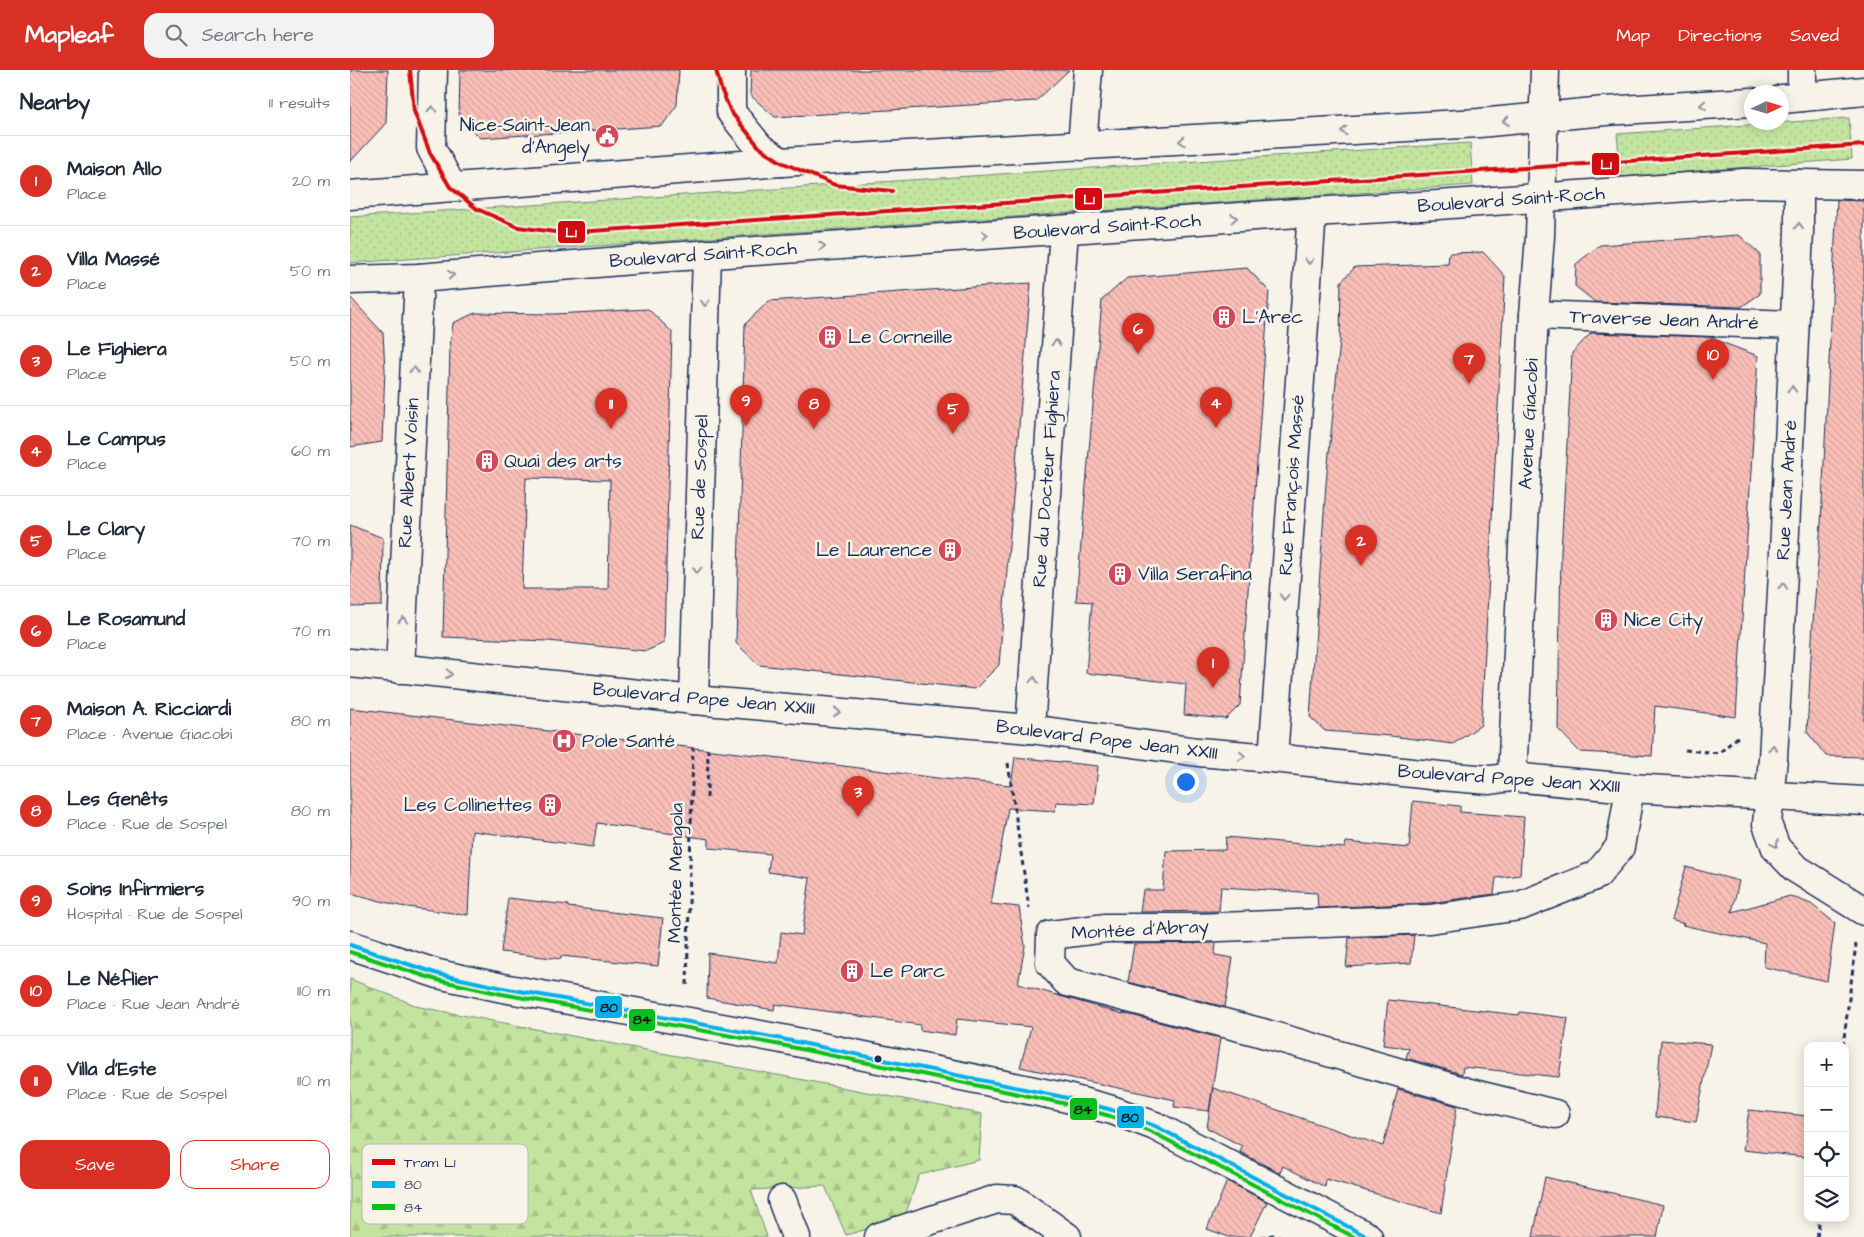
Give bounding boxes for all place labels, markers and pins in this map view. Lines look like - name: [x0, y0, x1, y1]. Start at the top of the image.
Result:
- place label: Nice-Saint-Jean d'Angely: [460, 112, 591, 162]
- public building icon: Nice-Saint-Jean d'Angely: [594, 123, 620, 149]
- building icon: L'Arec: [1211, 304, 1237, 330]
- place label: L'Arec: [1242, 304, 1303, 331]
- pin: 6: [1122, 313, 1154, 354]
- building icon: Le Corneille: [817, 324, 843, 350]
- place label: Le Corneille: [848, 324, 953, 351]
- pin: 10: [1697, 339, 1729, 380]
- pin: 7: [1453, 343, 1485, 384]
- pin: 9: [730, 385, 762, 426]
- pin: 4: [1200, 387, 1232, 428]
- pin: 11: [595, 388, 627, 429]
- pin: 8: [798, 388, 830, 429]
- pin: 5: [937, 393, 969, 434]
- building icon: Quai des arts: [474, 448, 500, 474]
- place label: Quai des arts: [504, 448, 622, 475]
- pin: 2: [1345, 525, 1377, 566]
- place label: Le Laurence: [816, 537, 932, 564]
- building icon: Le Laurence: [937, 537, 963, 563]
- building icon: Villa Serafina: [1107, 561, 1133, 587]
- place label: Villa Serafina: [1138, 561, 1252, 588]
- building icon: Nice City: [1593, 607, 1619, 633]
- place label: Nice City: [1624, 607, 1704, 635]
- pin: 1: [1197, 647, 1229, 688]
- hospital icon: Pole Santé: [551, 728, 577, 754]
- place label: Pole Santé: [582, 728, 675, 755]
- pin: 3: [842, 776, 874, 817]
- place label: Les Collinettes: [403, 792, 532, 819]
- building icon: Les Collinettes: [537, 792, 563, 818]
- building icon: Le Parc: [839, 958, 865, 984]
- place label: Le Parc: [870, 958, 945, 985]
- unlabelled marker: [873, 1054, 883, 1064]

